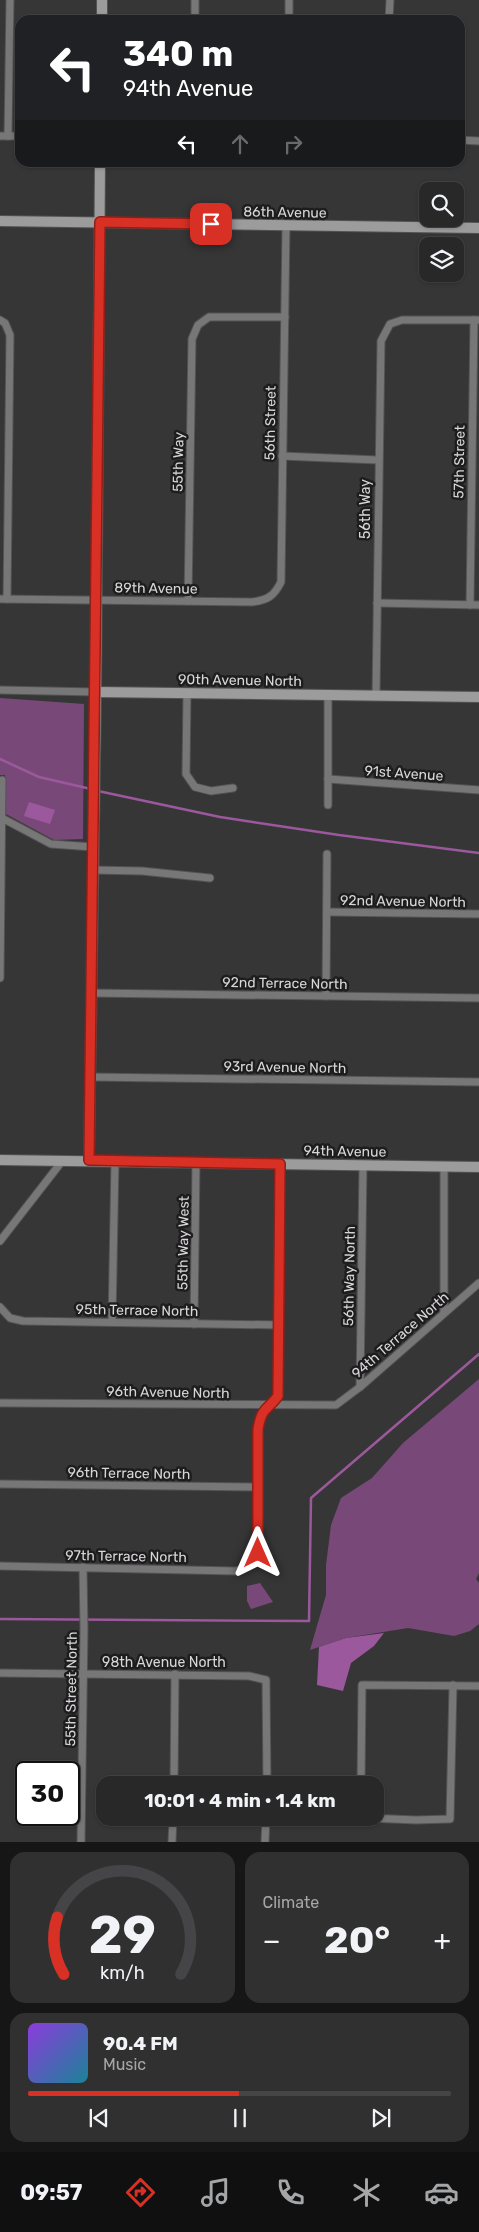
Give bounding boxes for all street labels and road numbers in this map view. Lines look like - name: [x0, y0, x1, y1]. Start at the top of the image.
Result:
- street label: 86th Avenue: [243, 203, 327, 222]
- street label: 56th Street: [261, 385, 280, 460]
- street label: 57th Street: [450, 425, 469, 499]
- street label: 55th Way: [169, 432, 188, 492]
- street label: 56th Way: [357, 479, 374, 539]
- street label: 89th Avenue: [114, 579, 198, 598]
- street label: 90th Avenue North: [178, 671, 302, 690]
- street label: 91st Avenue: [364, 762, 444, 785]
- street label: 92nd Avenue North: [340, 892, 466, 911]
- street label: 92nd Terrace North: [222, 974, 348, 993]
- street label: 93rd Avenue North: [224, 1058, 346, 1077]
- street label: 94th Avenue: [303, 1142, 387, 1161]
- street label: 55th Way West: [174, 1195, 193, 1290]
- street label: 56th Way North: [340, 1226, 359, 1326]
- street label: 94th Terrace North: [348, 1289, 452, 1382]
- street label: 95th Terrace North: [76, 1301, 198, 1320]
- street label: 96th Avenue North: [106, 1383, 230, 1402]
- street label: 96th Terrace North: [68, 1464, 190, 1483]
- street label: 97th Terrace North: [65, 1547, 187, 1566]
- street label: 55th Street North: [62, 1631, 81, 1747]
- street label: 98th Avenue North: [102, 1654, 226, 1671]

